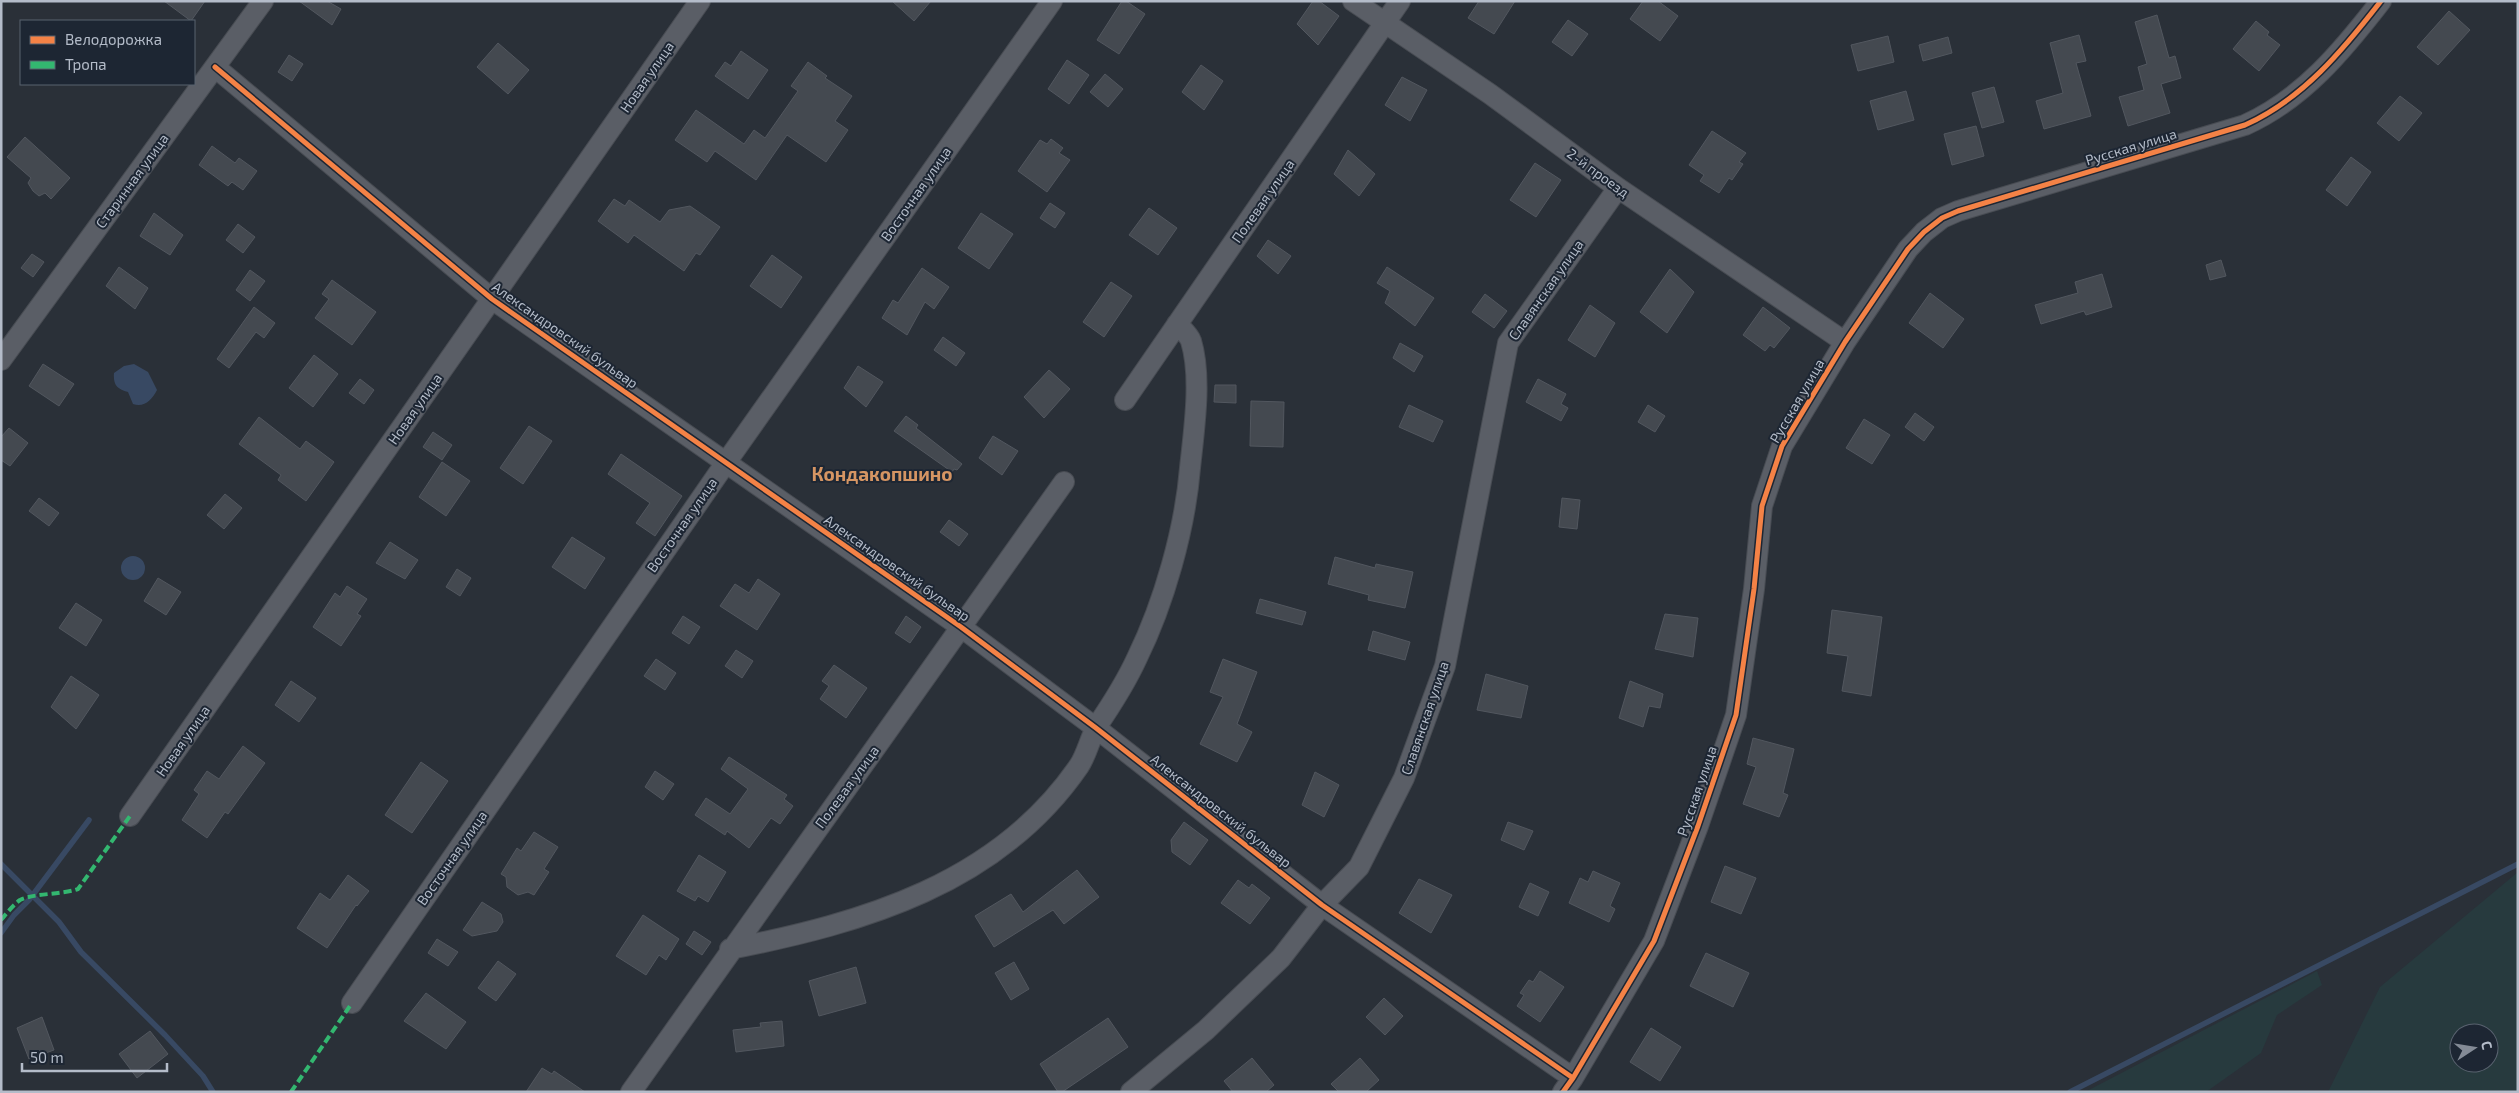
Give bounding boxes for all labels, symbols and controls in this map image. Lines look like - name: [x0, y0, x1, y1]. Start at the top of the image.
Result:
- legend: [20, 20, 195, 85]
- text: Велодорожка: [65, 30, 162, 48]
- street label: Новая улица: [616, 38, 677, 115]
- text: Тропа: [65, 55, 107, 73]
- street label: Русская улица: [2083, 125, 2178, 168]
- street label: Старинная улица: [92, 130, 172, 231]
- street label: Восточная улица: [877, 143, 955, 244]
- street label: 2-й проезд: [1564, 144, 1633, 201]
- street label: Полевая улица: [1228, 156, 1298, 246]
- street label: Славянская улица: [1504, 236, 1587, 343]
- street label: Александровский бульвар: [489, 278, 641, 391]
- street label: Русская улица: [1766, 356, 1828, 446]
- street label: Новая улица: [384, 370, 445, 447]
- district label: Кондакопшино: [811, 462, 953, 485]
- street label: Восточная улица: [643, 474, 721, 575]
- street label: Александровский бульвар: [821, 511, 973, 624]
- street label: Славянская улица: [1397, 659, 1452, 777]
- street label: Новая улица: [152, 702, 213, 779]
- street label: Полевая улица: [811, 742, 882, 831]
- street label: Русская улица: [1673, 743, 1720, 838]
- street label: Александровский бульвар: [1147, 750, 1295, 871]
- street label: Восточная улица: [413, 807, 491, 908]
- north arrow: [2449, 1023, 2499, 1073]
- text: С: [2478, 1039, 2496, 1051]
- scale bar: [22, 1040, 168, 1072]
- text: 50 m: [30, 1048, 64, 1066]

